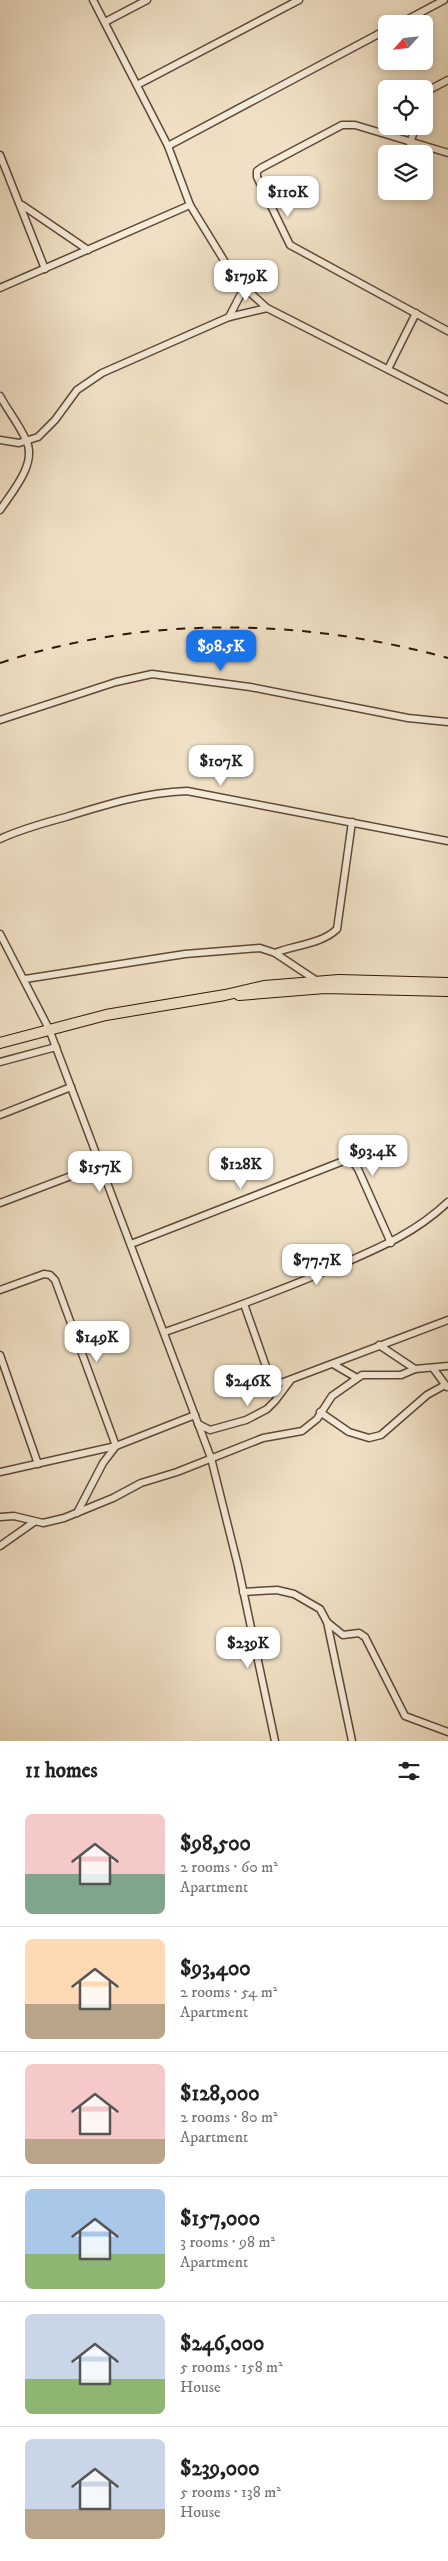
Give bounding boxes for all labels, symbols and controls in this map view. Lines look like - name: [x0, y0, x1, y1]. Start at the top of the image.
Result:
- north arrow: [378, 15, 432, 70]
- map controls: [378, 15, 433, 200]
- button: locate: [378, 80, 433, 135]
- button: layers: [378, 145, 433, 200]
- pin: $110K: [253, 176, 323, 218]
- text: $110K: [268, 182, 308, 202]
- pin: $179K: [211, 260, 281, 302]
- text: $179K: [225, 266, 267, 286]
- pin: $98.5K: [180, 630, 262, 672]
- text: $98.5K: [197, 636, 245, 656]
- pin: $107K: [186, 744, 256, 787]
- text: $107K: [200, 751, 242, 771]
- pin: $93.4K: [332, 1134, 414, 1177]
- text: $93.4K: [349, 1141, 397, 1161]
- pin: $128K: [206, 1148, 276, 1190]
- pin: $157K: [65, 1150, 135, 1193]
- text: $128K: [220, 1154, 262, 1174]
- text: $157K: [79, 1157, 121, 1177]
- pin: $77.7K: [276, 1244, 358, 1286]
- text: $77.7K: [293, 1250, 341, 1270]
- pin: $149K: [62, 1320, 132, 1363]
- text: $149K: [75, 1327, 119, 1347]
- pin: $246K: [213, 1364, 283, 1407]
- text: $246K: [225, 1371, 271, 1391]
- pin: $239K: [213, 1626, 283, 1669]
- text: $239K: [227, 1633, 269, 1653]
- icon: filters: [395, 1757, 423, 1785]
- text: 11 homes: [25, 1758, 98, 1784]
- text: $98,500: [180, 1831, 251, 1857]
- icon: home: [65, 1834, 125, 1894]
- text: 2 rooms · 60 m²: [180, 1857, 278, 1877]
- text: Apartment: [180, 1877, 248, 1897]
- text: $93,400: [180, 1956, 251, 1982]
- icon: home: [65, 1959, 125, 2019]
- text: 2 rooms · 54 m²: [180, 1982, 277, 2002]
- text: Apartment: [180, 2002, 248, 2022]
- text: $128,000: [180, 2081, 260, 2107]
- icon: home: [65, 2084, 125, 2144]
- text: 2 rooms · 80 m²: [180, 2107, 278, 2127]
- text: Apartment: [180, 2127, 248, 2147]
- text: $157,000: [180, 2206, 260, 2232]
- icon: home: [65, 2209, 125, 2269]
- text: 3 rooms · 98 m²: [180, 2232, 275, 2252]
- text: Apartment: [180, 2252, 248, 2272]
- text: $246,000: [180, 2331, 264, 2357]
- icon: home: [65, 2334, 125, 2394]
- text: 5 rooms · 158 m²: [180, 2357, 283, 2377]
- text: House: [180, 2377, 221, 2397]
- text: $239,000: [180, 2456, 260, 2482]
- icon: home: [65, 2459, 125, 2519]
- text: 5 rooms · 138 m²: [180, 2482, 281, 2502]
- text: House: [180, 2502, 221, 2522]

